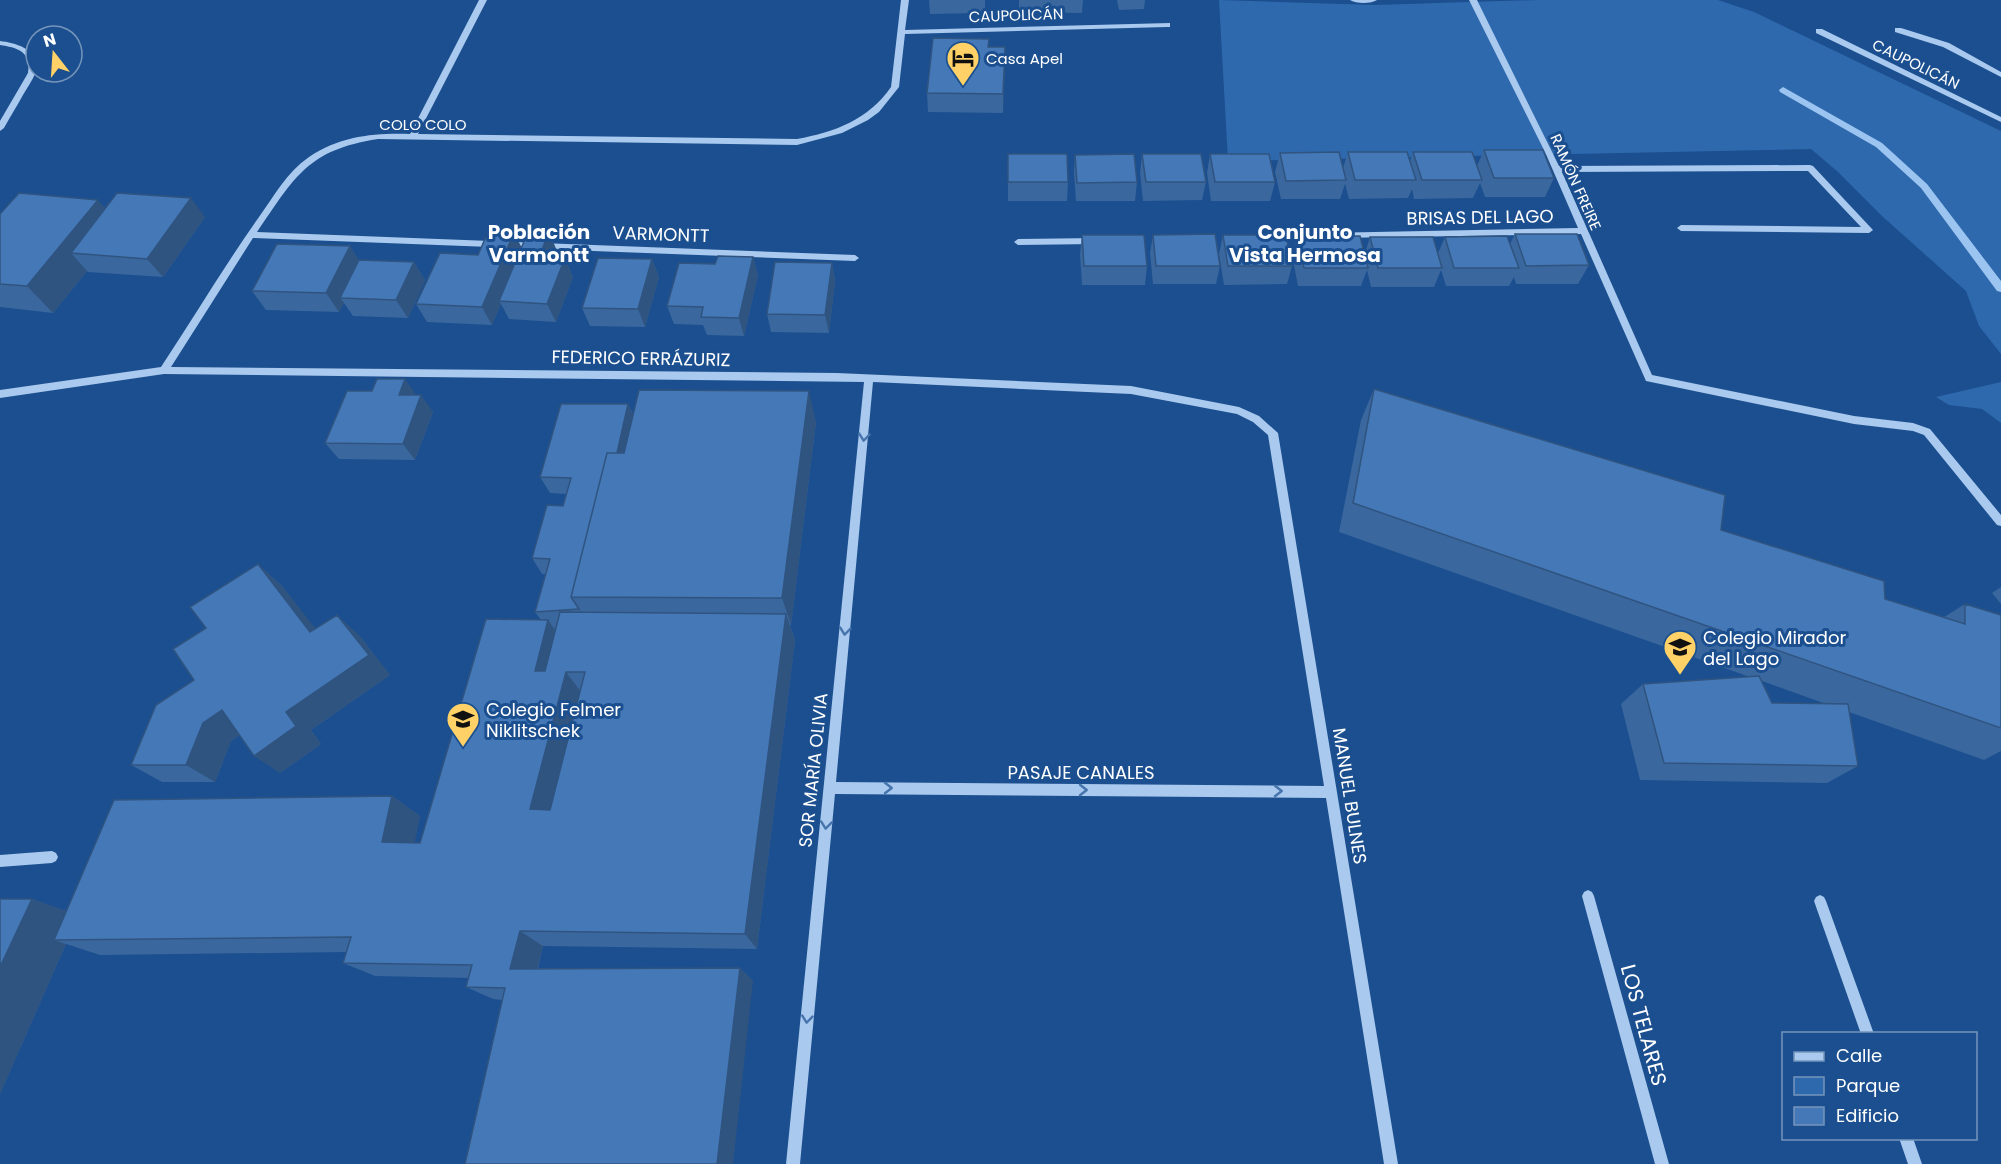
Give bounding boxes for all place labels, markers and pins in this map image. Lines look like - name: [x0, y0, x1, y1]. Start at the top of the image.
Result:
- hotel icon: Casa Apel: [945, 40, 981, 87]
- place label: Casa Apel: [986, 48, 1063, 69]
- place label: Colegio Mirador del Lago: [1703, 625, 1846, 671]
- school or university icon: Colegio Mirador del Lago: [1662, 629, 1698, 676]
- place label: Colegio Felmer Niklitschek: [486, 697, 621, 743]
- school or university icon: Colegio Felmer Niklitschek: [445, 701, 481, 748]

